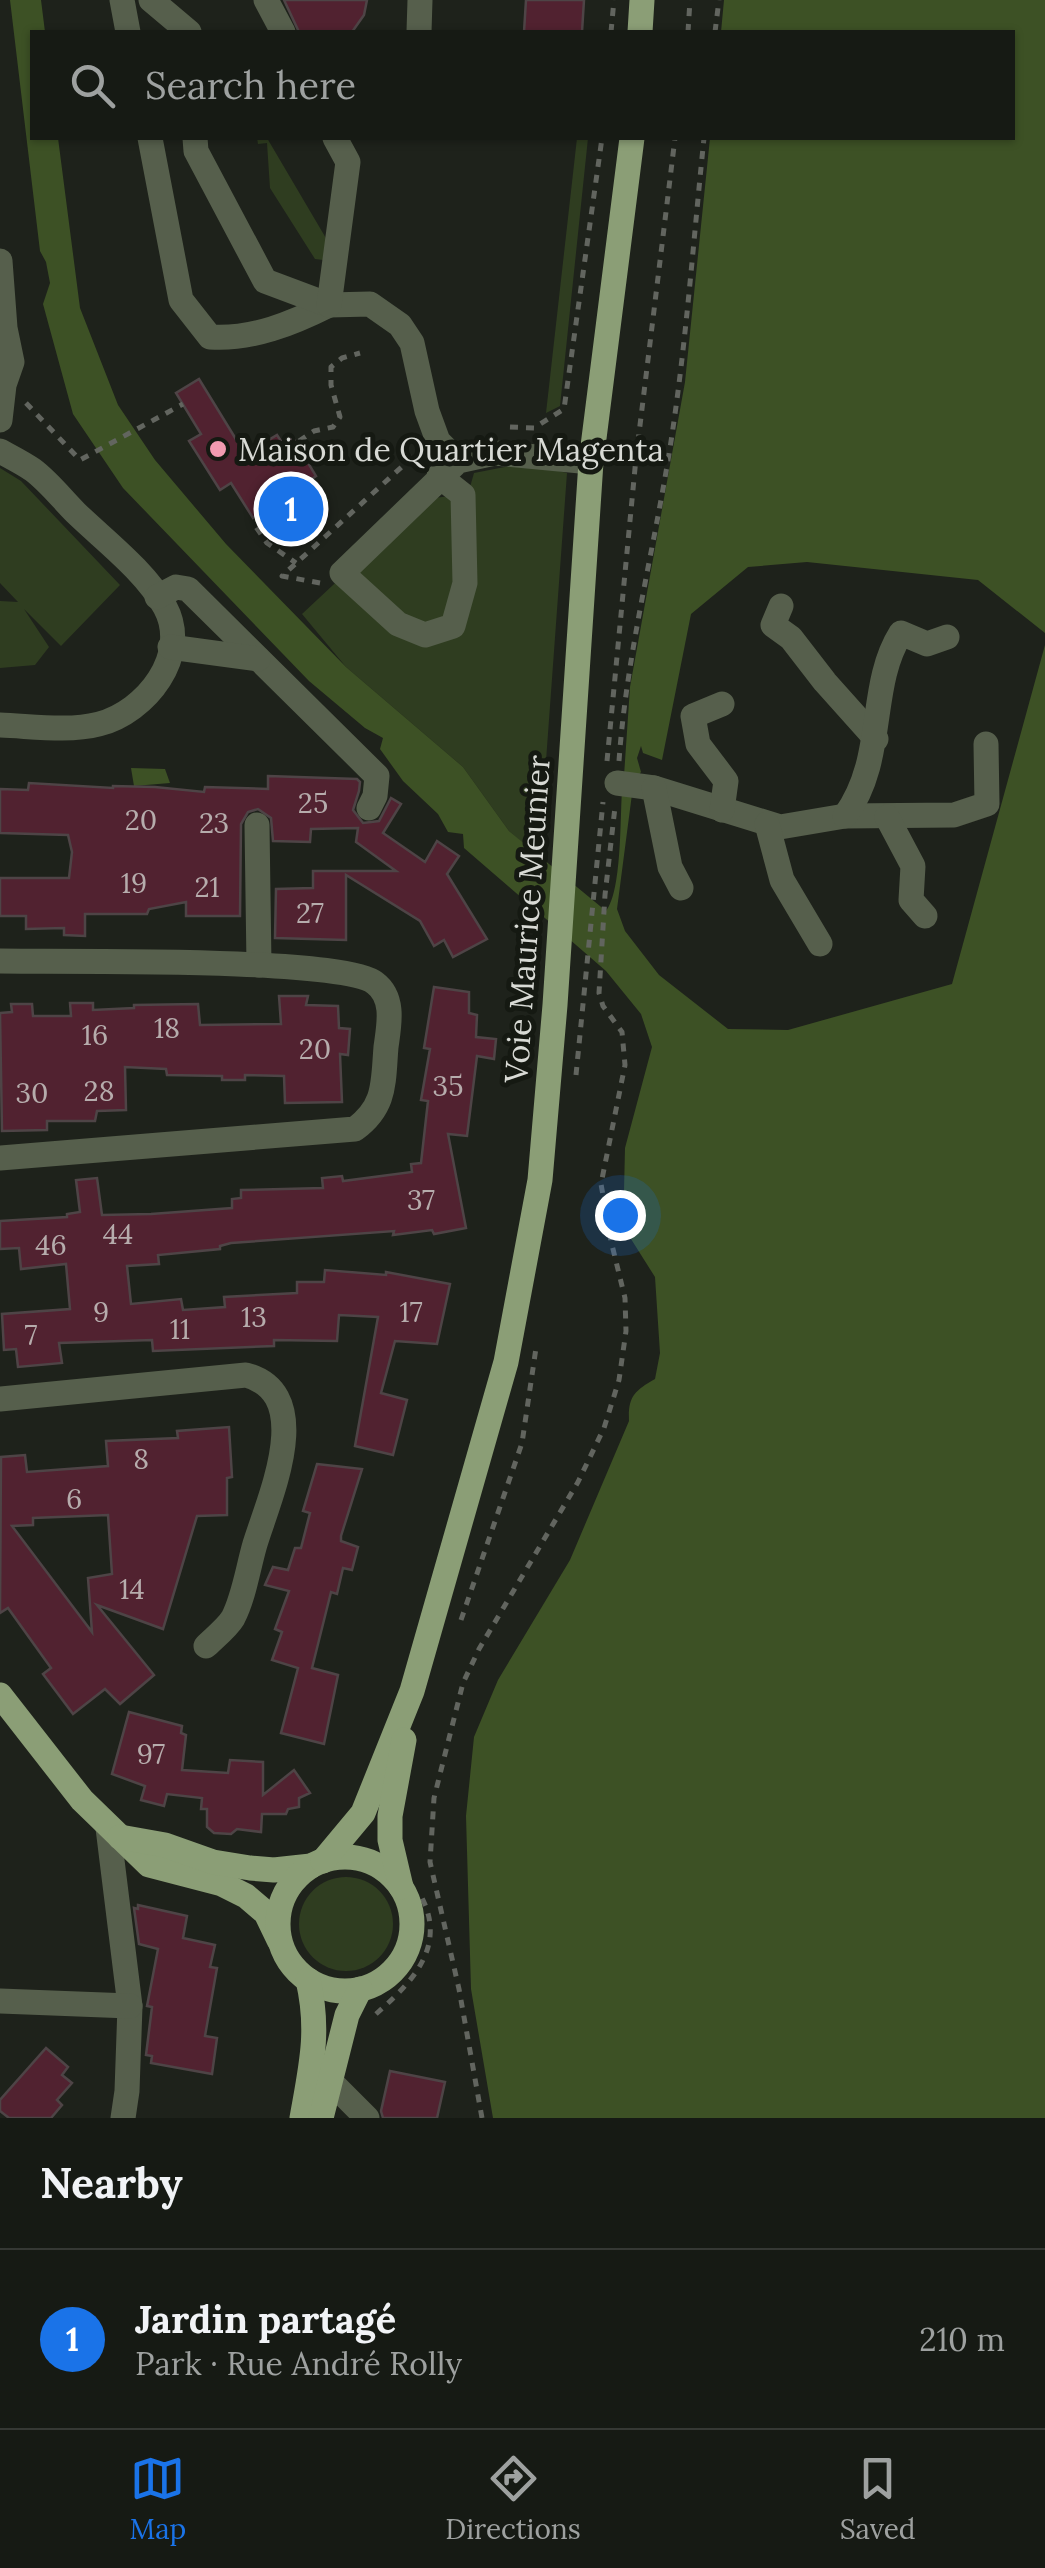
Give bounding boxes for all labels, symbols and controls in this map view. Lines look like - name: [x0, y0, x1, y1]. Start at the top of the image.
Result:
- search box: [30, 30, 1015, 140]
- icon: search: [65, 58, 120, 113]
- text: Search here: [145, 61, 356, 109]
- place label: Maison de Quartier Magenta: [238, 429, 664, 470]
- marker: Maison de Quartier Magenta: [207, 438, 229, 460]
- pin: 1: [258, 472, 324, 546]
- street label: Voie Maurice Meunier: [495, 754, 559, 1085]
- house number: 25: [298, 785, 328, 821]
- house number: 20: [125, 802, 157, 838]
- house number: 23: [199, 805, 229, 841]
- house number: 19: [121, 865, 147, 901]
- house number: 21: [194, 869, 220, 905]
- house number: 27: [296, 895, 324, 931]
- house number: 18: [154, 1010, 180, 1046]
- house number: 16: [82, 1017, 108, 1053]
- house number: 20: [299, 1031, 331, 1067]
- house number: 35: [433, 1068, 463, 1104]
- house number: 28: [84, 1073, 114, 1109]
- house number: 30: [16, 1075, 48, 1111]
- house number: 37: [407, 1182, 435, 1218]
- your location: [595, 1190, 646, 1241]
- house number: 44: [103, 1216, 133, 1252]
- house number: 46: [35, 1227, 67, 1263]
- house number: 9: [93, 1294, 109, 1330]
- house number: 17: [399, 1294, 423, 1330]
- house number: 13: [241, 1299, 267, 1335]
- house number: 11: [170, 1311, 190, 1347]
- house number: 7: [25, 1317, 38, 1353]
- house number: 8: [133, 1441, 149, 1477]
- house number: 6: [66, 1481, 82, 1517]
- house number: 14: [119, 1571, 145, 1607]
- house number: 97: [137, 1736, 165, 1772]
- text: Nearby: [40, 2156, 183, 2210]
- text: Jardin partagé: [135, 2295, 396, 2343]
- text: 1: [66, 2319, 79, 2360]
- text: 210 m: [919, 2319, 1005, 2360]
- text: Park · Rue André Rolly: [135, 2343, 462, 2384]
- tab: Map: [129, 2451, 186, 2547]
- tab: Directions: [445, 2451, 581, 2547]
- tab: Saved: [840, 2451, 916, 2547]

